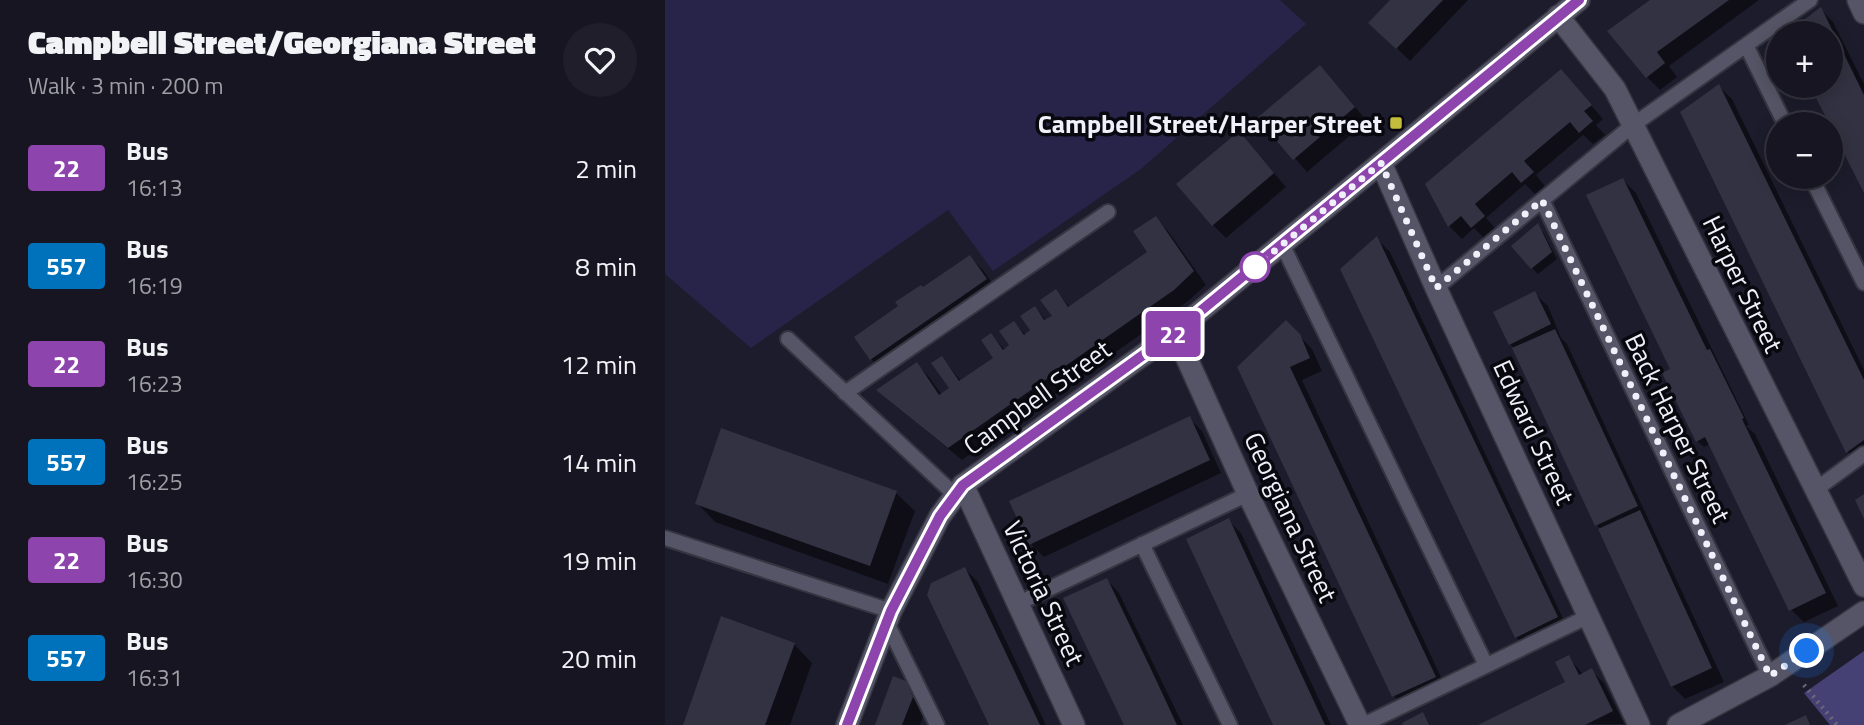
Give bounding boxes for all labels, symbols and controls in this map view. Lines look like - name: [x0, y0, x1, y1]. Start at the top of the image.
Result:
- text: Campbell Street/Georgiana Street: [28, 17, 536, 67]
- map controls: [1766, 21, 1843, 189]
- button: +: [1766, 21, 1843, 98]
- button: heart: [563, 23, 637, 97]
- text: Walk · 3 min · 200 m: [28, 68, 224, 103]
- place label: Campbell Street/Harper Street: [1038, 104, 1382, 143]
- button: −: [1766, 112, 1843, 189]
- marker: Campbell Street/Harper Street: [1388, 115, 1404, 131]
- text: Bus: [126, 131, 168, 170]
- text: 2 min: [575, 149, 637, 188]
- text: 22: [53, 150, 80, 186]
- text: 16:13: [126, 170, 183, 205]
- street label: Harper Street: [1693, 209, 1793, 359]
- text: Bus: [126, 229, 168, 268]
- text: 8 min: [575, 247, 637, 286]
- text: 557: [46, 248, 87, 284]
- unlabelled marker: [1240, 252, 1270, 282]
- text: 16:19: [126, 268, 183, 303]
- line badge: 22: [1141, 311, 1205, 357]
- text: 22: [1160, 316, 1186, 352]
- text: Bus: [126, 327, 168, 366]
- street label: Back Harper Street: [1615, 327, 1741, 529]
- street label: Campbell Street: [955, 330, 1119, 464]
- text: 12 min: [561, 345, 637, 384]
- text: 22: [53, 346, 80, 382]
- street label: Edward Street: [1483, 353, 1585, 511]
- text: 16:23: [126, 366, 183, 401]
- text: Bus: [126, 425, 168, 464]
- street label: Georgiana Street: [1235, 426, 1347, 608]
- text: 14 min: [561, 443, 637, 482]
- text: 557: [46, 444, 87, 480]
- text: 16:25: [126, 464, 183, 499]
- street label: Victoria Street: [993, 514, 1095, 672]
- text: Bus: [126, 523, 168, 562]
- text: 19 min: [561, 541, 637, 580]
- text: 22: [53, 542, 80, 578]
- text: 16:30: [126, 562, 183, 597]
- text: Bus: [126, 621, 168, 660]
- your location: [1789, 633, 1824, 668]
- text: 20 min: [561, 639, 637, 678]
- text: 557: [46, 640, 87, 676]
- text: 16:31: [126, 660, 183, 695]

